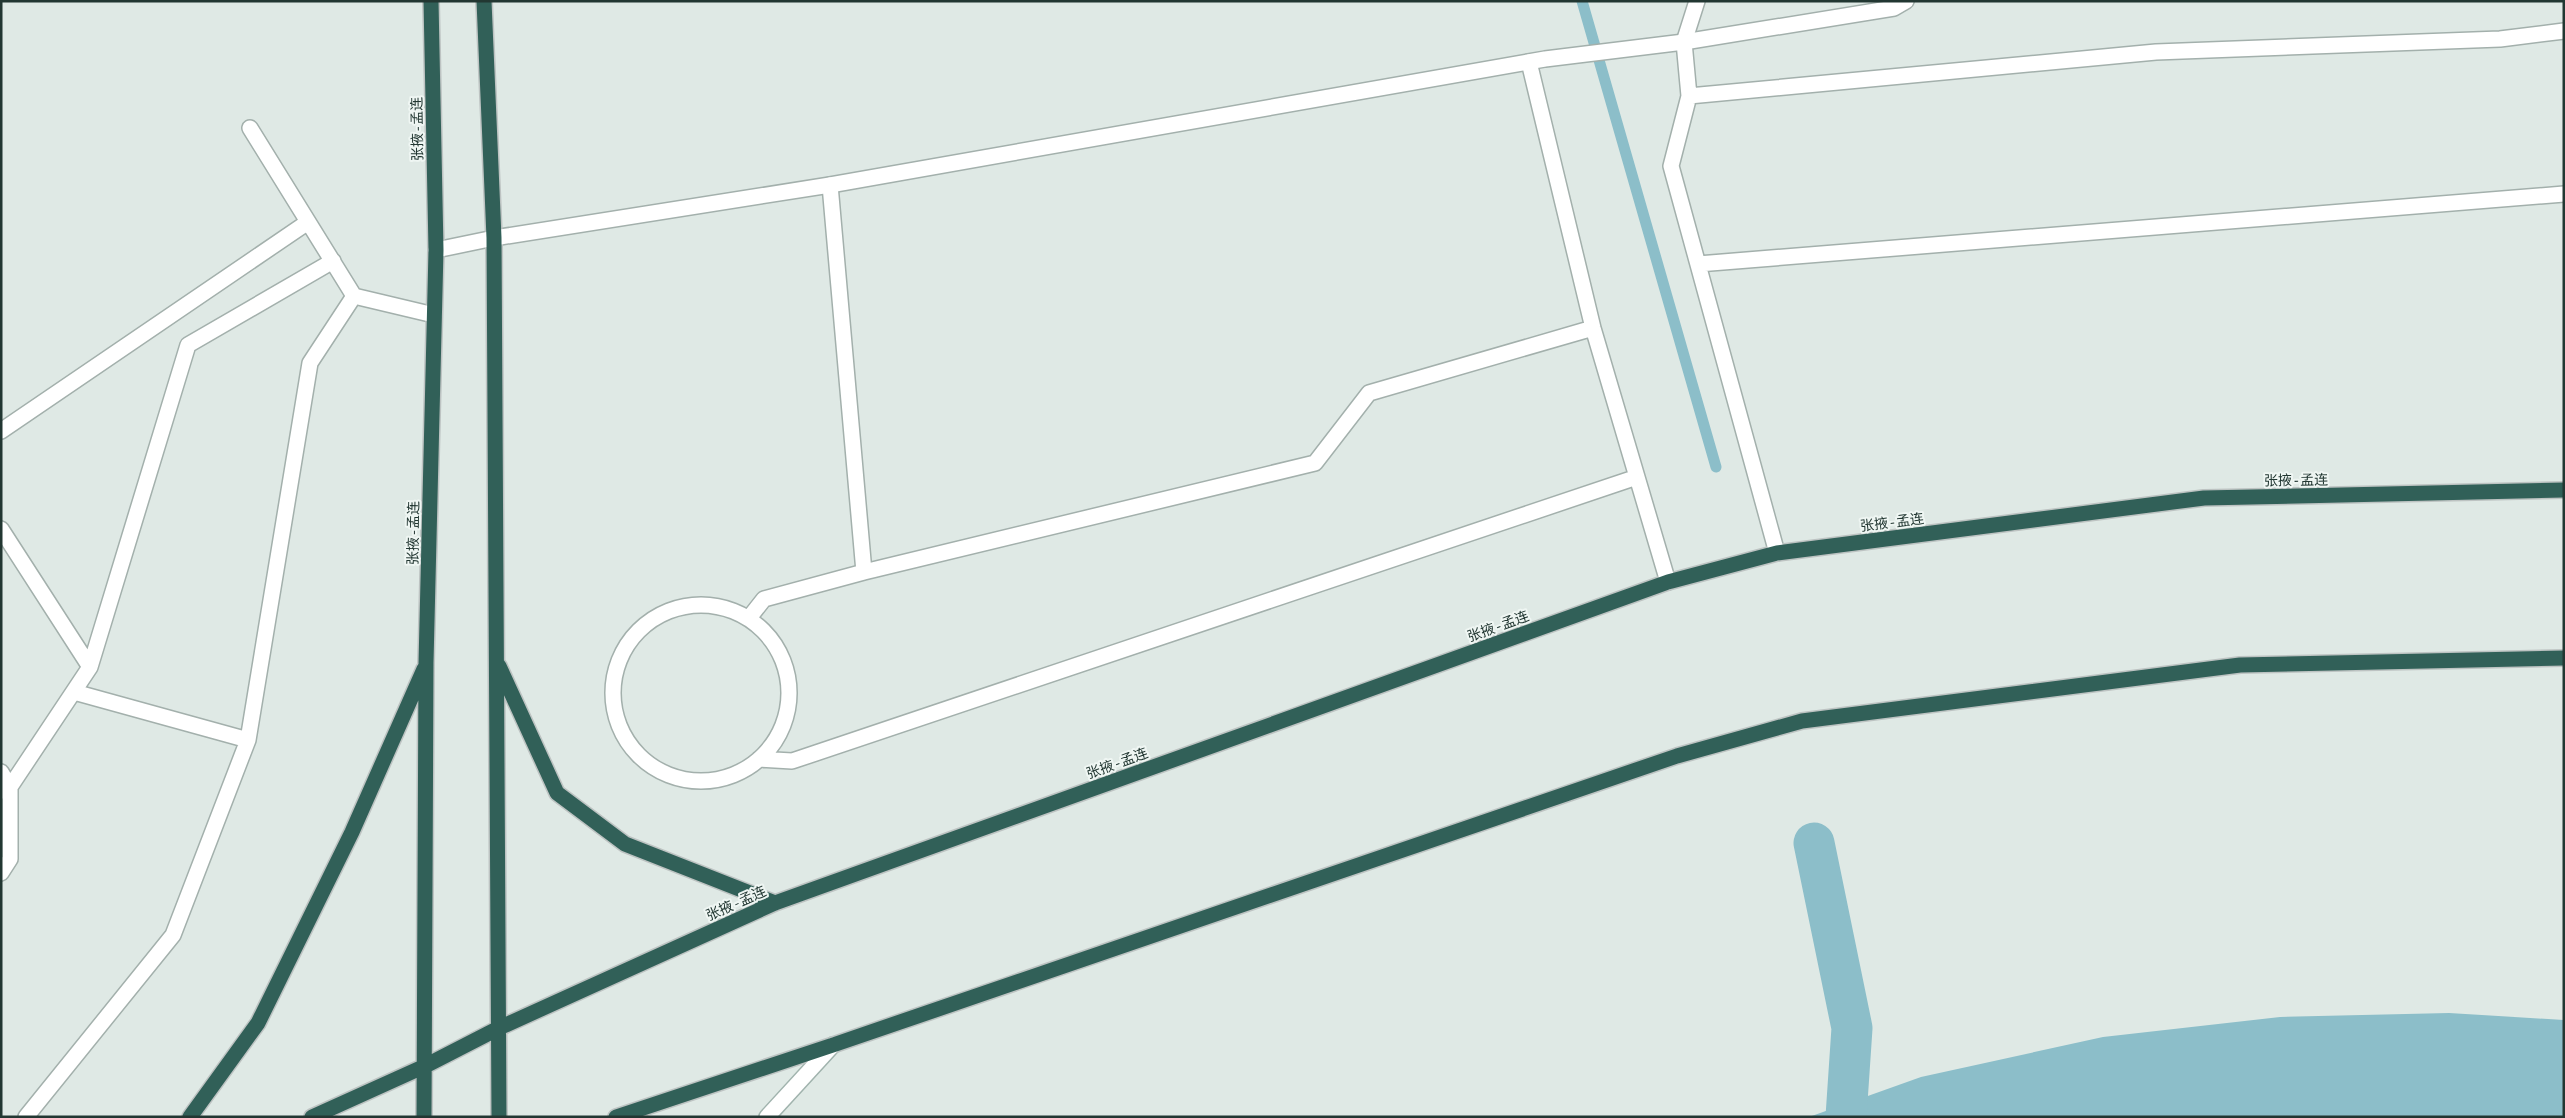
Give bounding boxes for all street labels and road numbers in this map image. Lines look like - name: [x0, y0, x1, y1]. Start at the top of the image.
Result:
- street label: 张掖 - 孟连: [408, 97, 426, 161]
- street label: 张掖 - 孟连: [2264, 471, 2328, 489]
- street label: 张掖 - 孟连: [404, 501, 422, 565]
- street label: 张掖 - 孟连: [1859, 510, 1925, 534]
- street label: 张掖 - 孟连: [1465, 607, 1531, 645]
- street label: 张掖 - 孟连: [1084, 744, 1150, 782]
- street label: 张掖 - 孟连: [703, 883, 769, 923]

